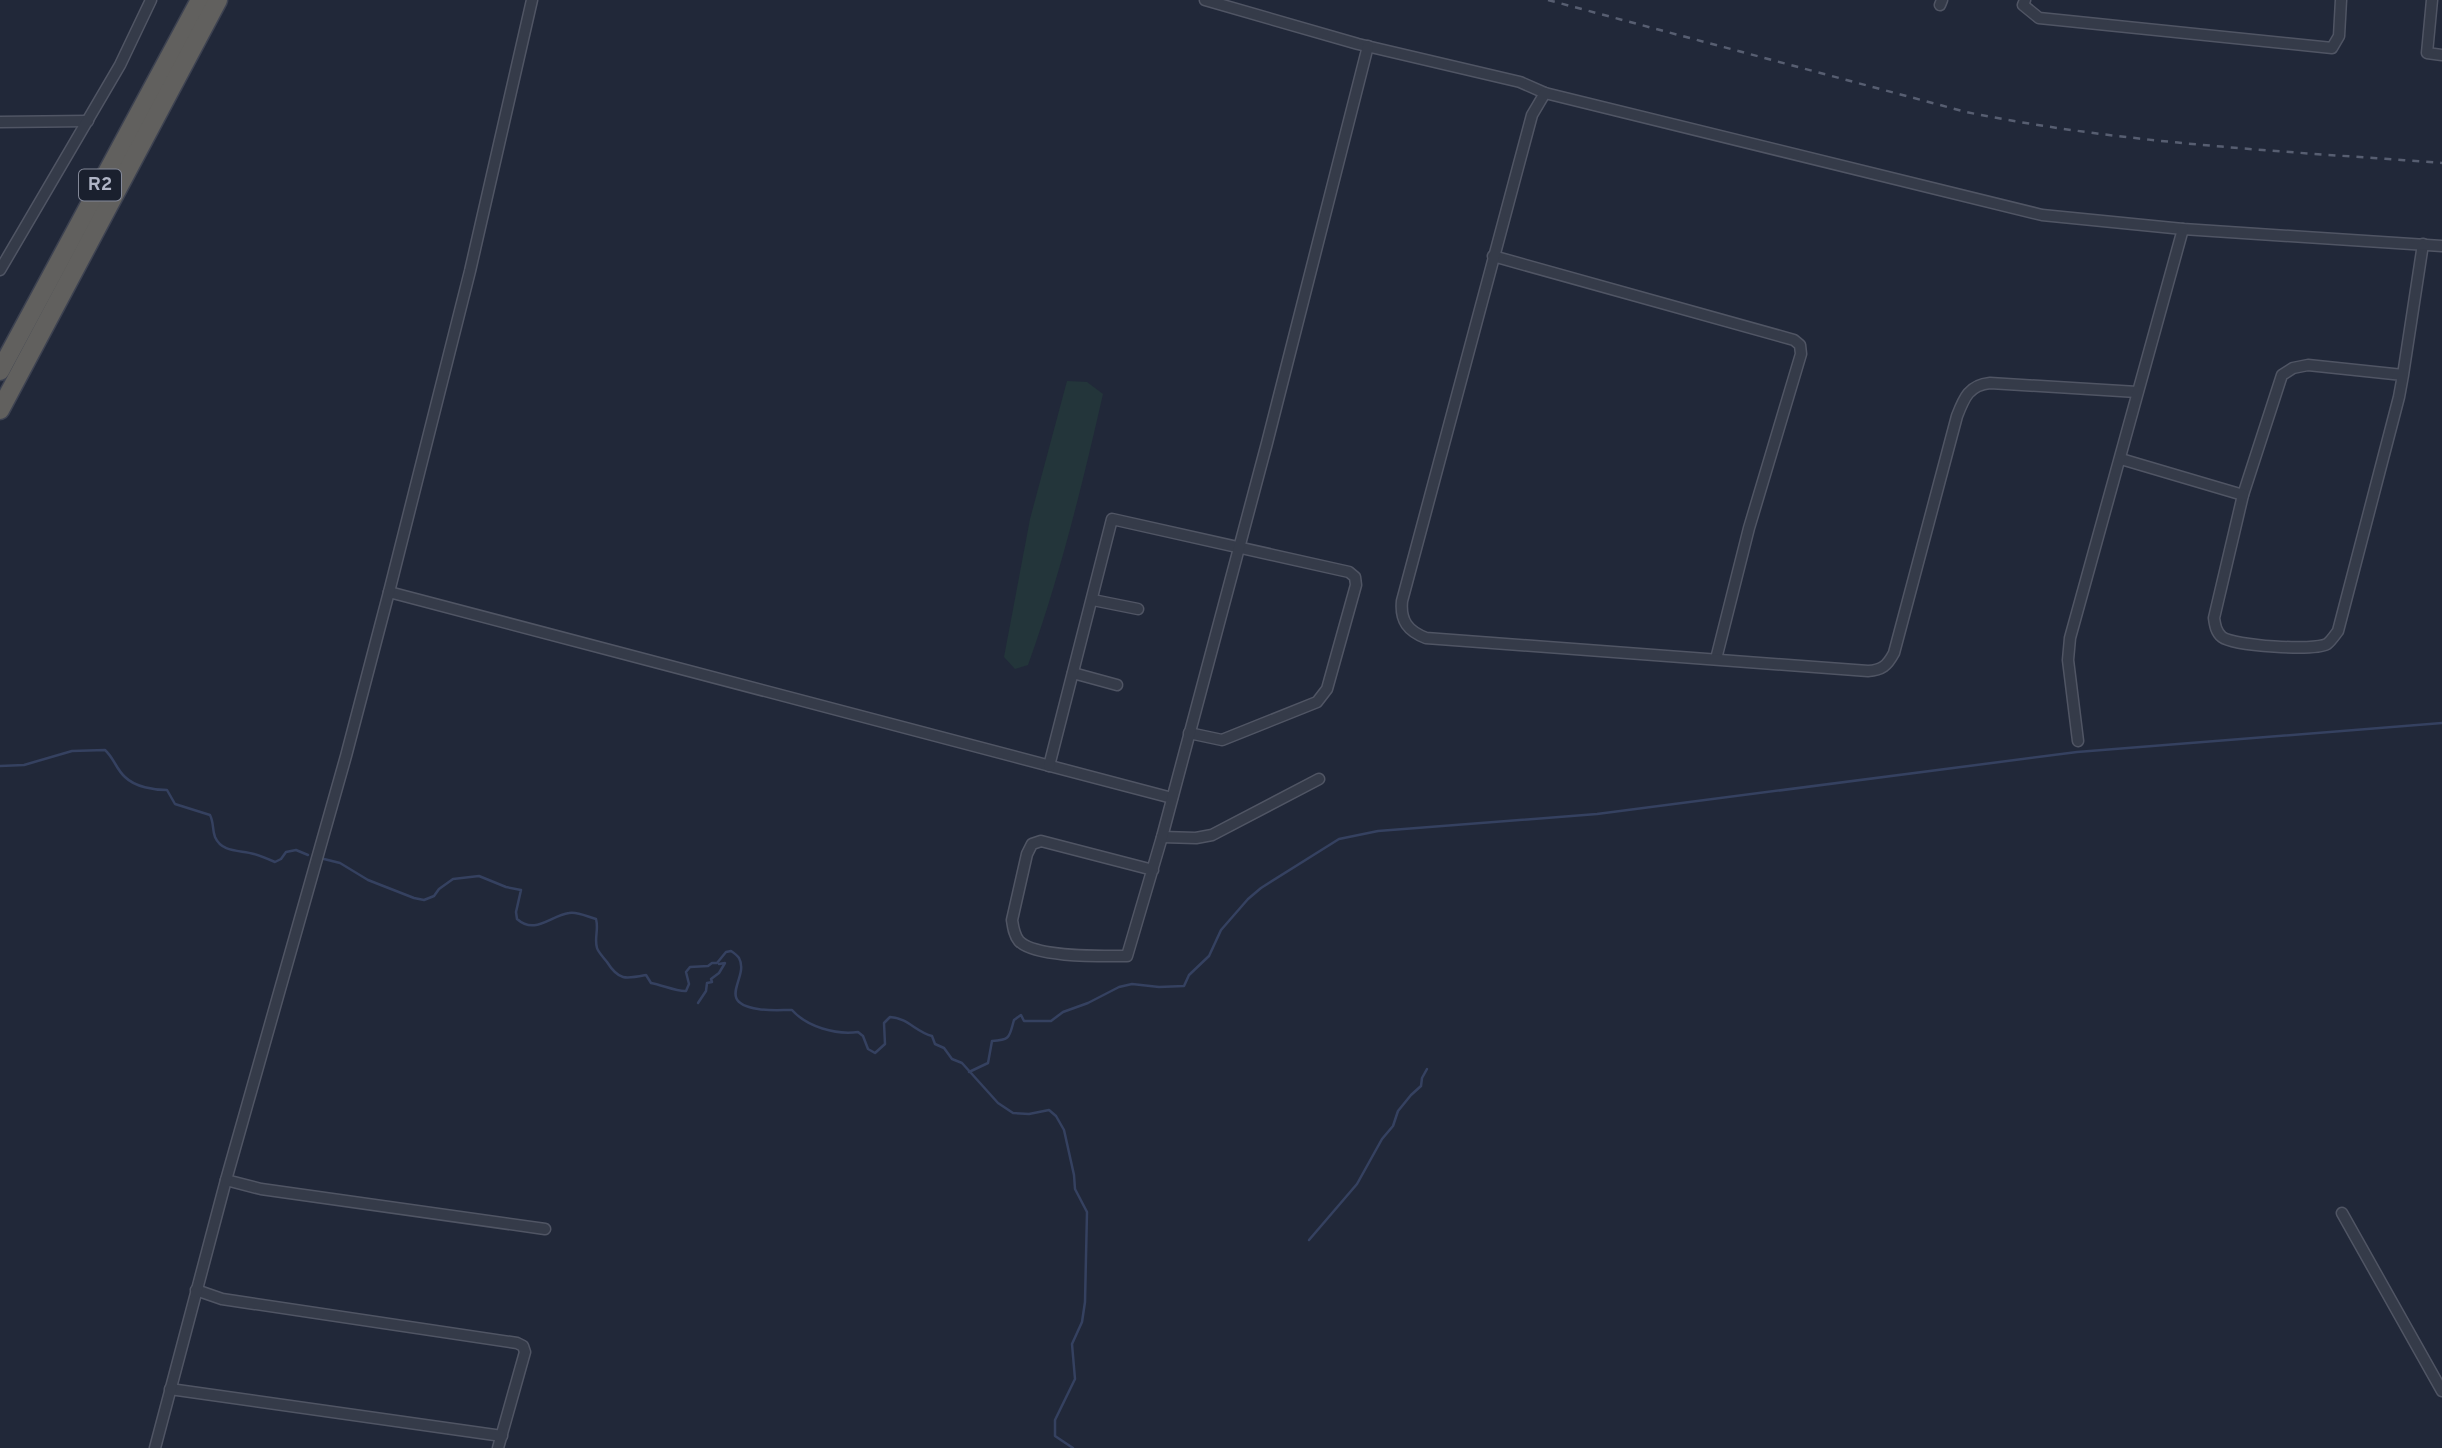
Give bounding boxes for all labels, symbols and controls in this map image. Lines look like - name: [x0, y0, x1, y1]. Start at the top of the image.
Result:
- road number: R2: [79, 169, 121, 200]

